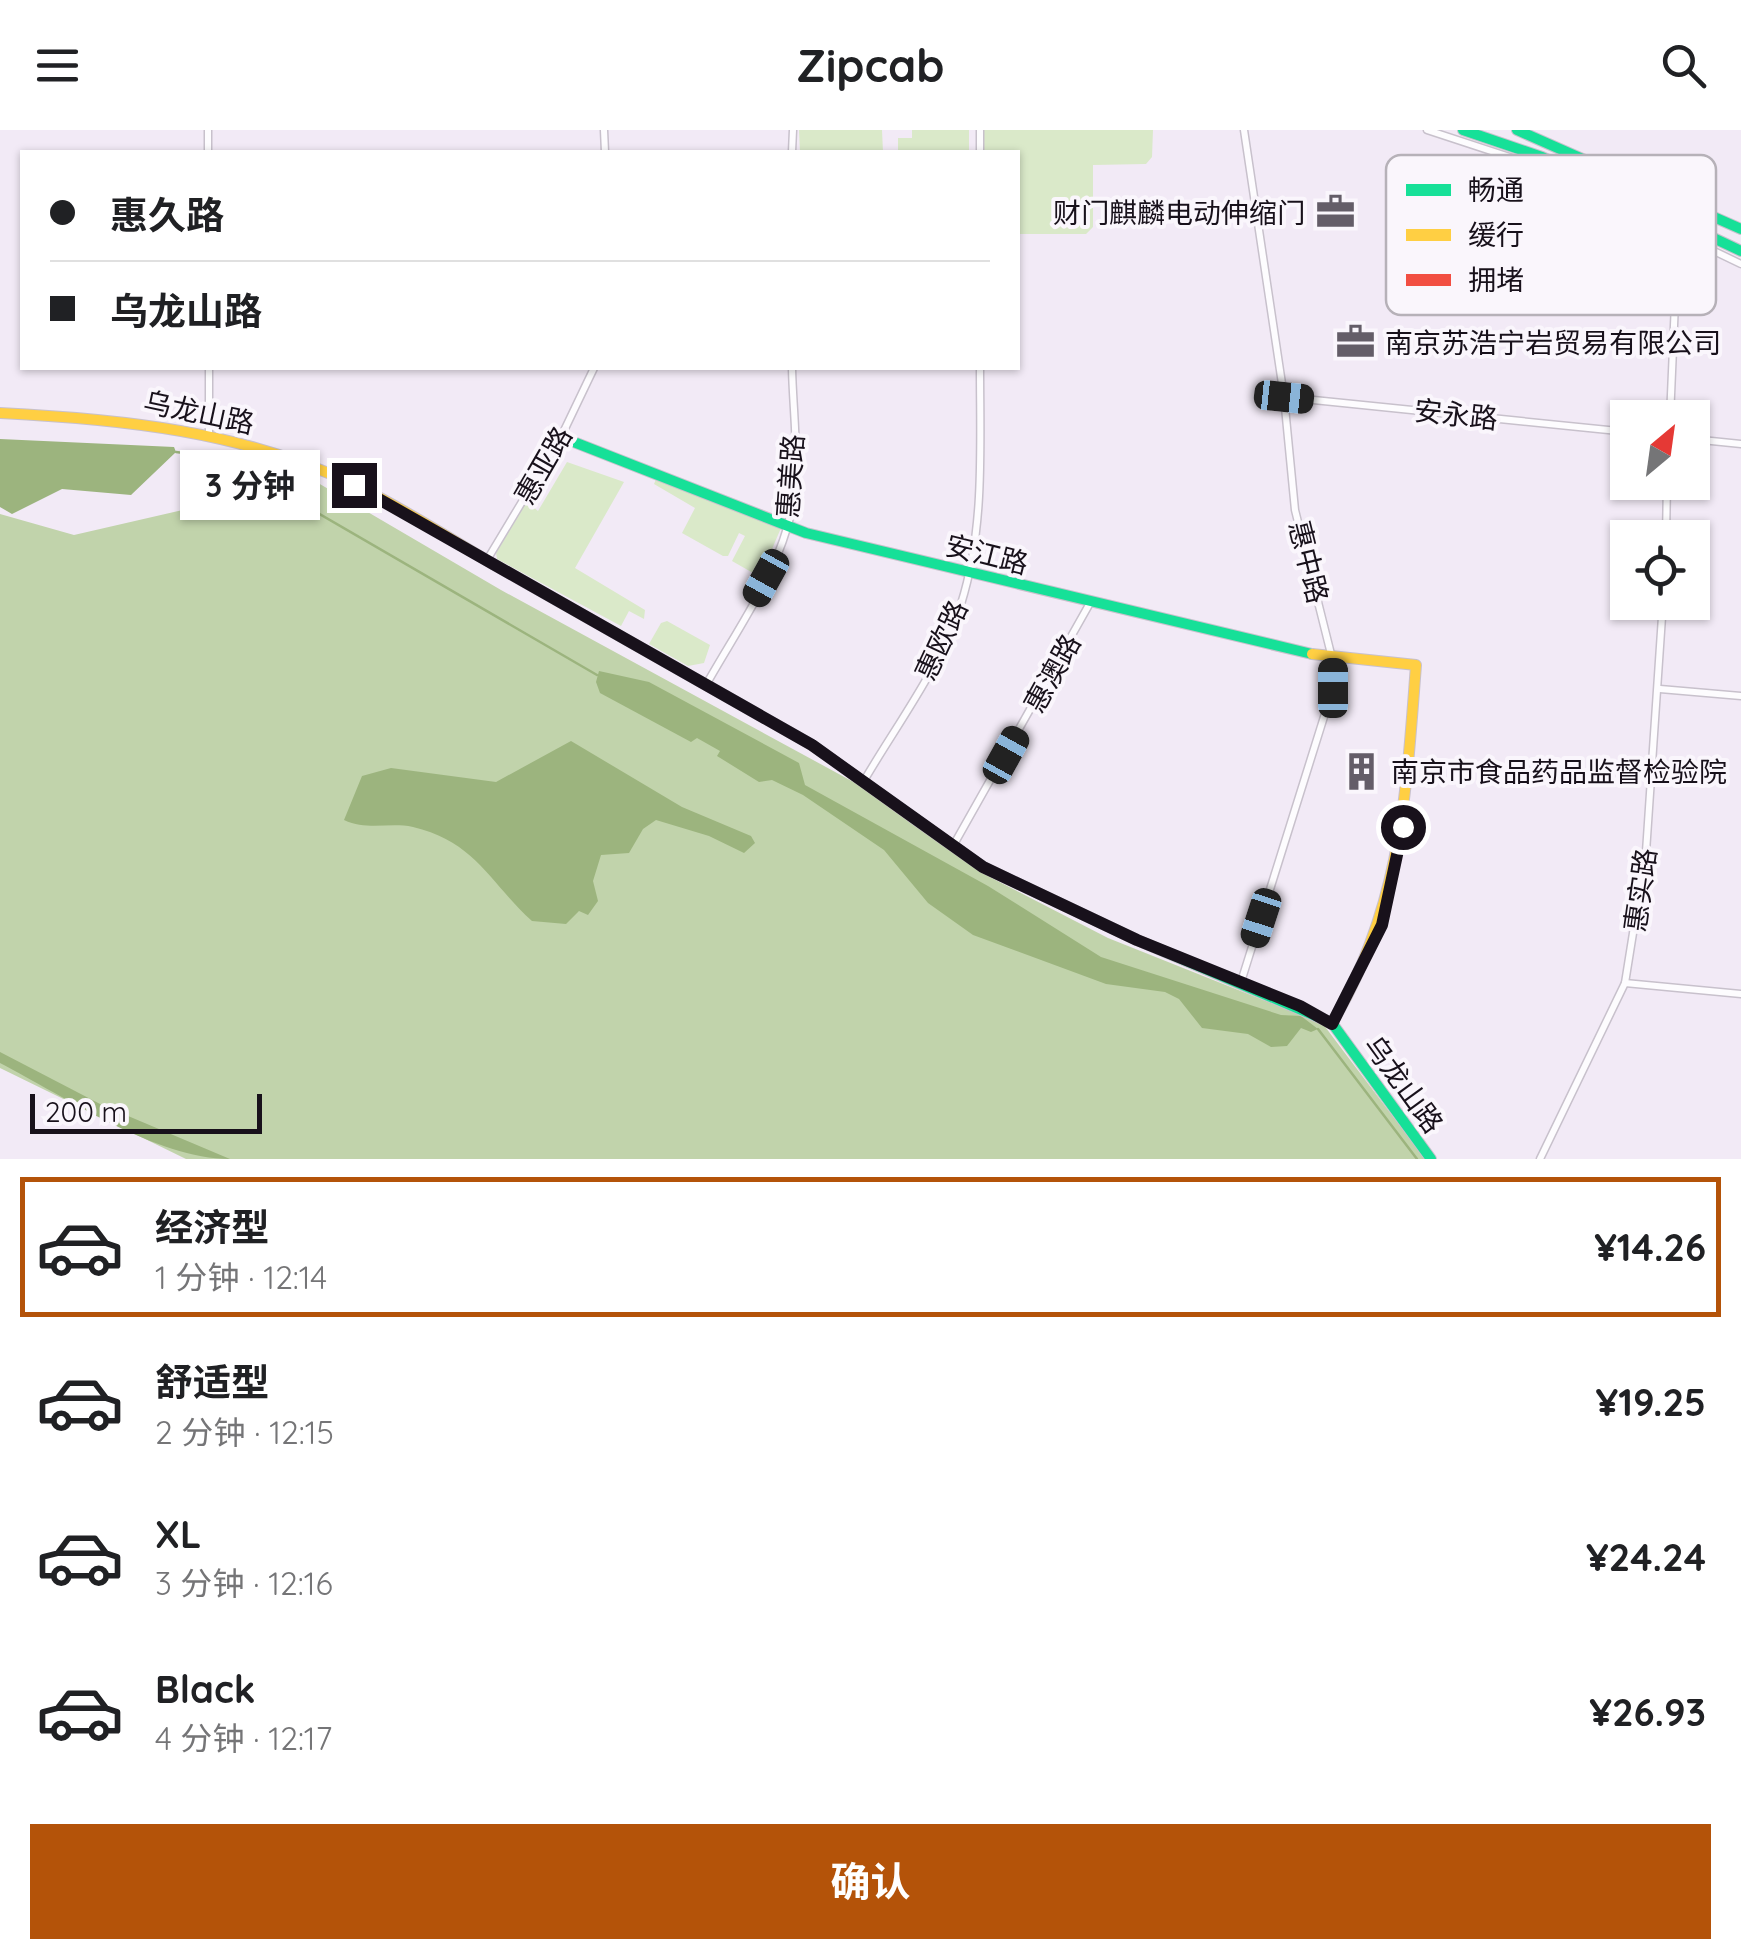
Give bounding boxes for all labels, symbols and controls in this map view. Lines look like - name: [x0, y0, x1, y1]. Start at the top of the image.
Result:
- text: Zipcab: [797, 37, 944, 93]
- icon: menu: [30, 38, 85, 93]
- icon: search: [1656, 38, 1711, 93]
- legend: [1386, 155, 1716, 315]
- text: 畅通: [1468, 172, 1524, 207]
- text: 惠久路: [110, 191, 224, 239]
- office icon: 财门麒麟电动伸缩门: [1314, 191, 1356, 233]
- place label: 财门麒麟电动伸缩门: [1053, 195, 1305, 230]
- text: 缓行: [1468, 217, 1524, 252]
- text: 拥堵: [1468, 262, 1524, 297]
- text: 乌龙山路: [110, 287, 262, 335]
- office icon: 南京苏浩宁岩贸易有限公司: [1334, 321, 1376, 363]
- place label: 南京苏浩宁岩贸易有限公司: [1385, 325, 1721, 360]
- car: [1253, 379, 1315, 415]
- street label: 乌龙山路: [141, 383, 257, 441]
- street label: 安永路: [1412, 392, 1500, 436]
- north arrow: [1610, 400, 1710, 500]
- map controls: [1610, 400, 1710, 620]
- street label: 惠亚路: [507, 420, 579, 510]
- street label: 惠美路: [770, 433, 810, 519]
- callout: 3 分钟: [179, 450, 319, 520]
- route end: [332, 463, 377, 508]
- text: 3 分钟: [205, 465, 295, 505]
- street label: 惠中路: [1282, 517, 1336, 607]
- button: locate: [1610, 520, 1710, 620]
- street label: 安江路: [942, 527, 1032, 581]
- car: [738, 544, 794, 612]
- street label: 惠欧路: [907, 595, 975, 685]
- street label: 惠澳路: [1016, 628, 1088, 718]
- car: [1318, 658, 1348, 718]
- car: [978, 721, 1034, 789]
- building icon: 南京市食品药品监督检验院: [1340, 750, 1382, 792]
- place label: 南京市食品药品监督检验院: [1391, 754, 1727, 789]
- route start: [1381, 805, 1426, 850]
- street label: 惠实路: [1617, 846, 1663, 934]
- car: [1237, 885, 1285, 951]
- street label: 乌龙山路: [1357, 1028, 1451, 1140]
- scale bar: [30, 1089, 262, 1134]
- text: 200 m: [45, 1094, 127, 1129]
- icon: car: [35, 1202, 125, 1292]
- text: 经济型: [155, 1203, 269, 1251]
- text: ¥14.26: [1594, 1223, 1706, 1271]
- text: 1 分钟 · 12:14: [155, 1257, 327, 1297]
- icon: car: [35, 1357, 125, 1447]
- text: 舒适型: [155, 1358, 269, 1406]
- text: ¥19.25: [1596, 1378, 1706, 1426]
- text: 2 分钟 · 12:15: [155, 1412, 334, 1452]
- text: XL: [155, 1510, 201, 1558]
- icon: car: [35, 1512, 125, 1602]
- text: ¥24.24: [1586, 1533, 1706, 1581]
- text: 3 分钟 · 12:16: [155, 1563, 333, 1603]
- text: Black: [155, 1665, 255, 1713]
- icon: car: [35, 1667, 125, 1757]
- text: ¥26.93: [1589, 1688, 1706, 1736]
- text: 4 分钟 · 12:17: [155, 1718, 332, 1758]
- button: 确认: [30, 1824, 1711, 1939]

